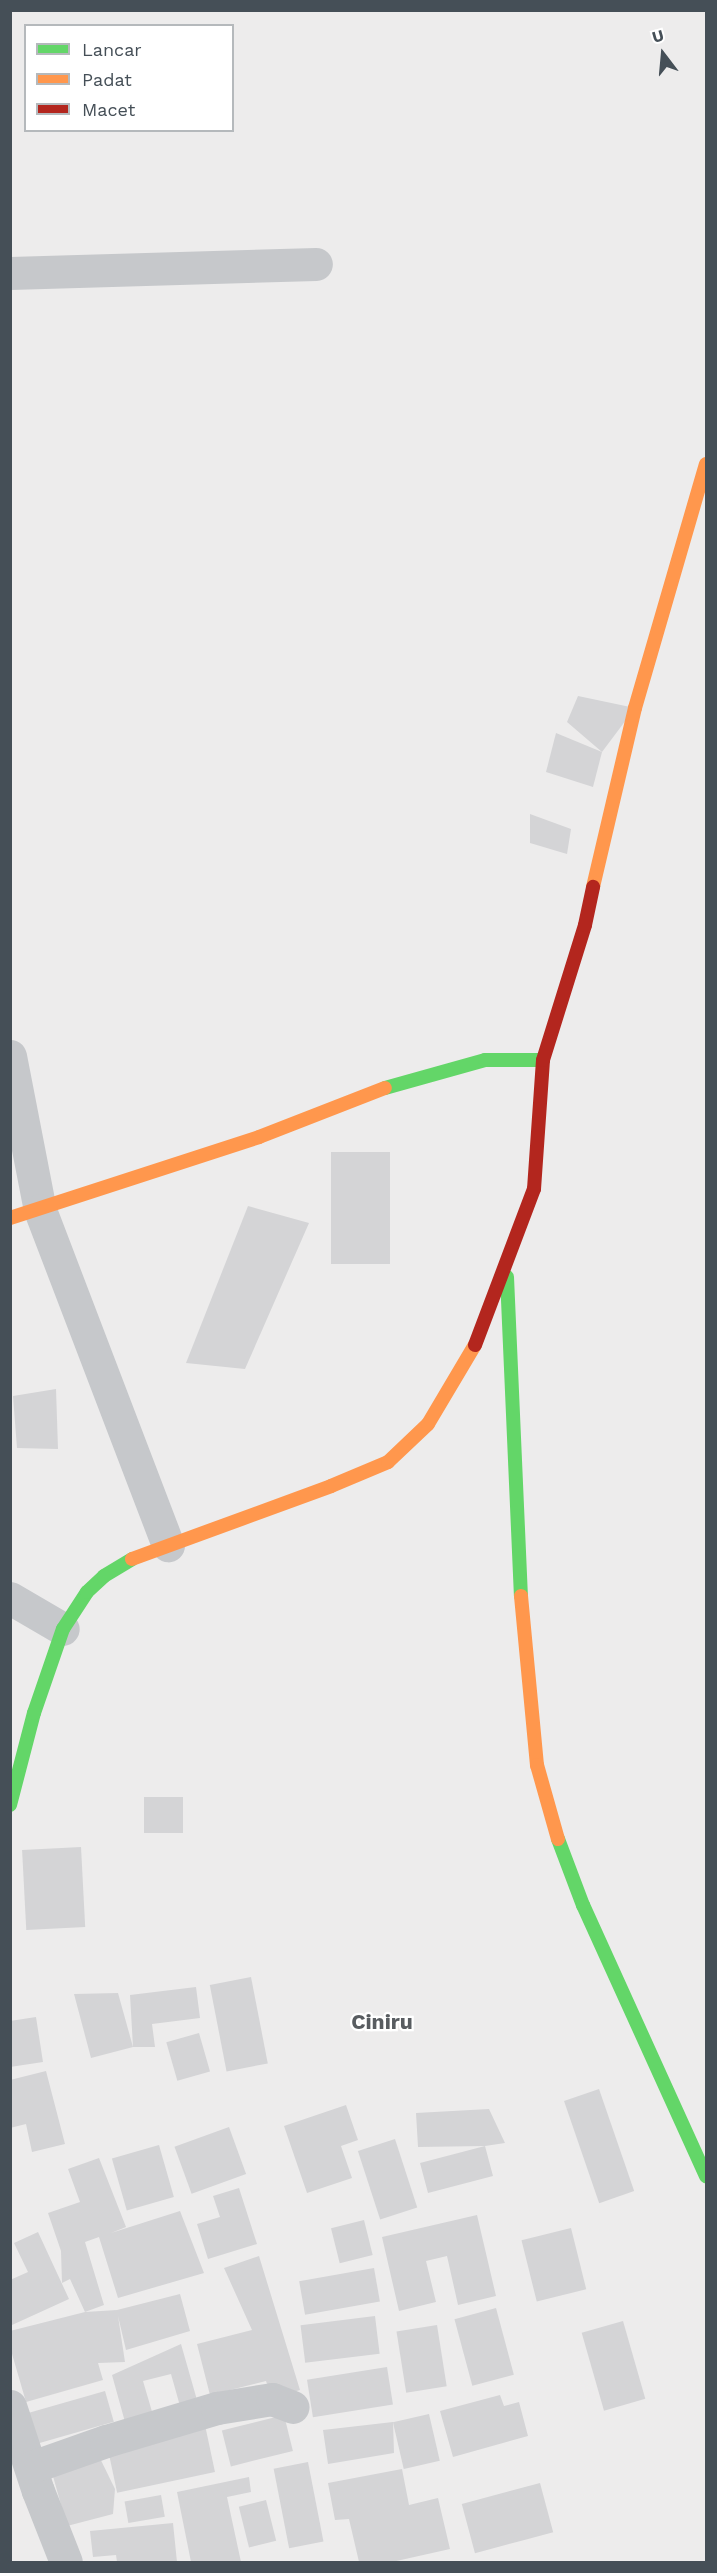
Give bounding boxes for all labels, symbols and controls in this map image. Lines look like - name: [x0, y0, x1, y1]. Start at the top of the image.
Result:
- legend: [24, 24, 234, 132]
- north arrow: [633, 24, 693, 84]
- text: U: [650, 26, 666, 47]
- text: Lancar: [82, 39, 142, 60]
- text: Padat: [82, 69, 132, 90]
- text: Macet: [82, 99, 135, 120]
- district label: Ciniru: [351, 2009, 413, 2035]

